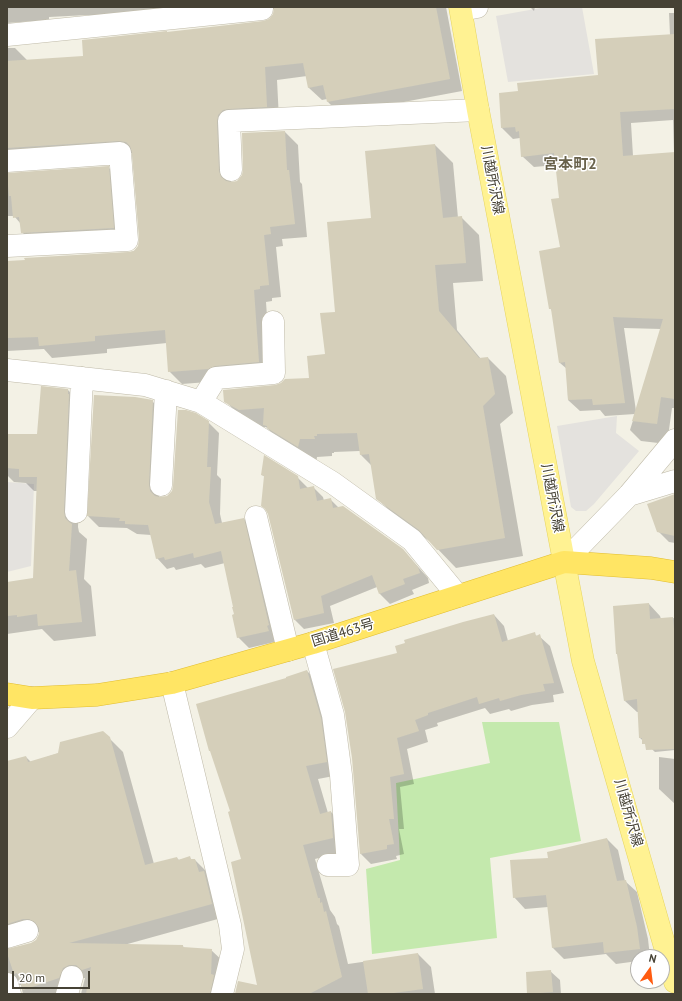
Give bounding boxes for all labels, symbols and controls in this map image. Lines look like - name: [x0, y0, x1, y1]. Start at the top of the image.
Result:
- street label: 川越所沢線: [477, 144, 507, 216]
- district label: 宮本町2: [543, 156, 597, 174]
- street label: 川越所沢線: [537, 462, 567, 534]
- street label: 国道463号: [310, 615, 376, 651]
- street label: 川越所沢線: [610, 777, 646, 849]
- north arrow: [630, 949, 670, 989]
- text: N: [647, 951, 658, 966]
- scale bar: [14, 963, 92, 989]
- text: 20 m: [19, 970, 45, 985]

